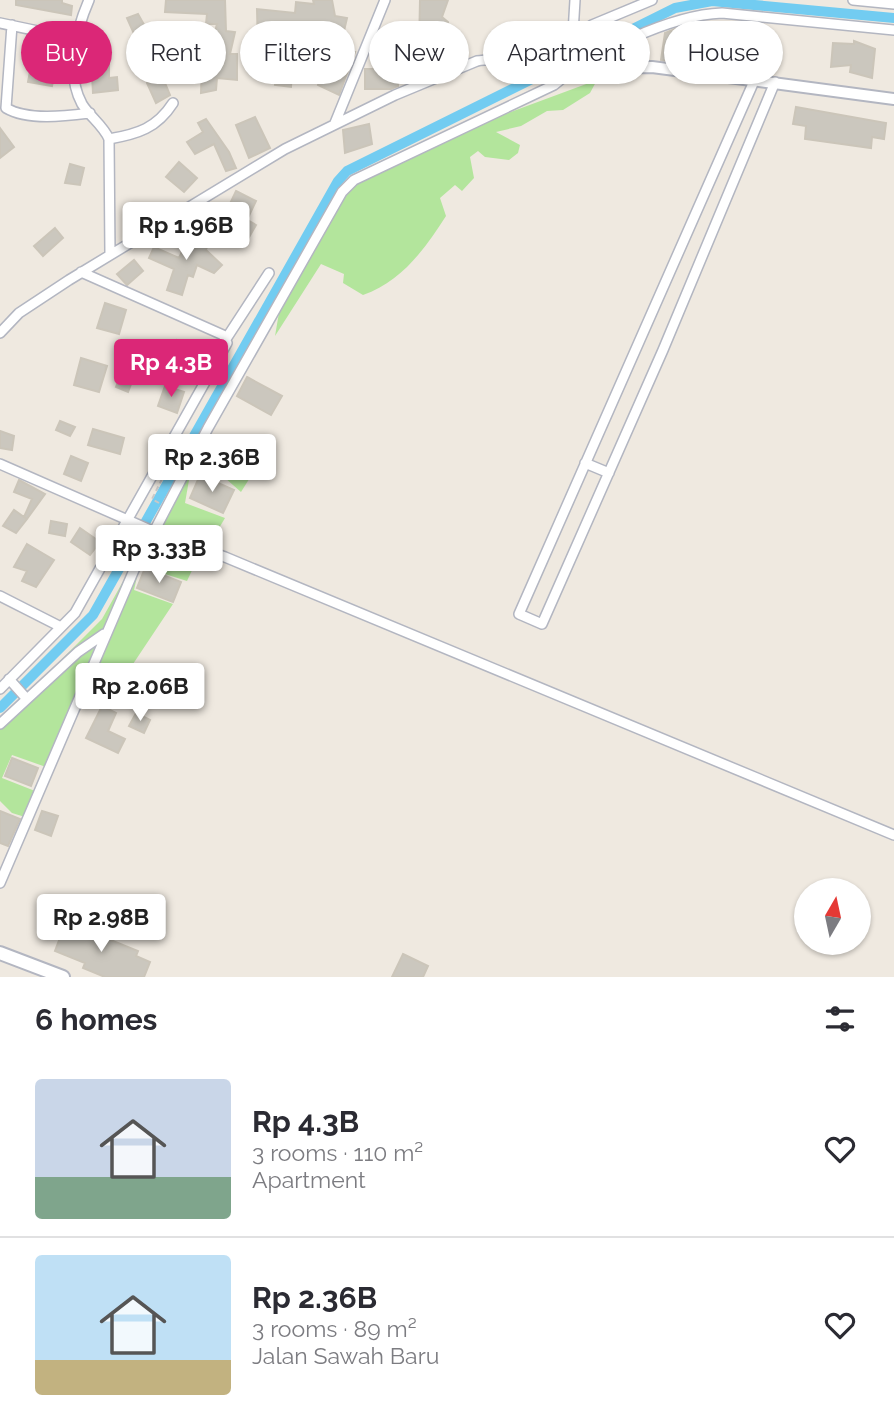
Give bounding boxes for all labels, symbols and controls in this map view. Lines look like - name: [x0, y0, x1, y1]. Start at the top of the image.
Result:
- chip: Buy: [21, 21, 112, 84]
- chip: Rent: [126, 21, 226, 84]
- chip: Filters: [240, 21, 355, 84]
- chip: New: [369, 21, 469, 84]
- chip: Apartment: [483, 21, 650, 84]
- chip: House: [664, 21, 783, 84]
- pin: Rp 1.96B: [114, 202, 258, 262]
- text: Rp 1.96B: [139, 211, 233, 238]
- pin: Rp 4.3B: [106, 340, 236, 399]
- text: Rp 4.3B: [130, 348, 212, 375]
- pin: Rp 2.36B: [140, 434, 284, 494]
- text: Rp 2.36B: [164, 443, 260, 470]
- pin: Rp 3.33B: [87, 526, 231, 585]
- text: Rp 3.33B: [112, 534, 206, 561]
- pin: Rp 2.06B: [68, 664, 212, 723]
- text: Rp 2.06B: [91, 672, 189, 699]
- north arrow: [794, 878, 872, 956]
- map controls: [794, 878, 871, 955]
- pin: Rp 2.98B: [29, 894, 173, 954]
- text: Rp 2.98B: [53, 903, 149, 930]
- icon: filters: [821, 1000, 859, 1038]
- text: 6 homes: [35, 1002, 157, 1037]
- text: Rp 4.3B: [252, 1104, 359, 1139]
- icon: home: [91, 1107, 175, 1191]
- icon: heart: [821, 1130, 859, 1168]
- text: 3 rooms · 110 m²: [252, 1139, 423, 1166]
- text: Apartment: [252, 1166, 366, 1193]
- text: Rp 2.36B: [252, 1280, 377, 1315]
- icon: home: [91, 1283, 175, 1367]
- icon: heart: [821, 1306, 859, 1344]
- text: 3 rooms · 89 m²: [252, 1315, 417, 1342]
- text: Jalan Sawah Baru: [252, 1342, 439, 1369]

